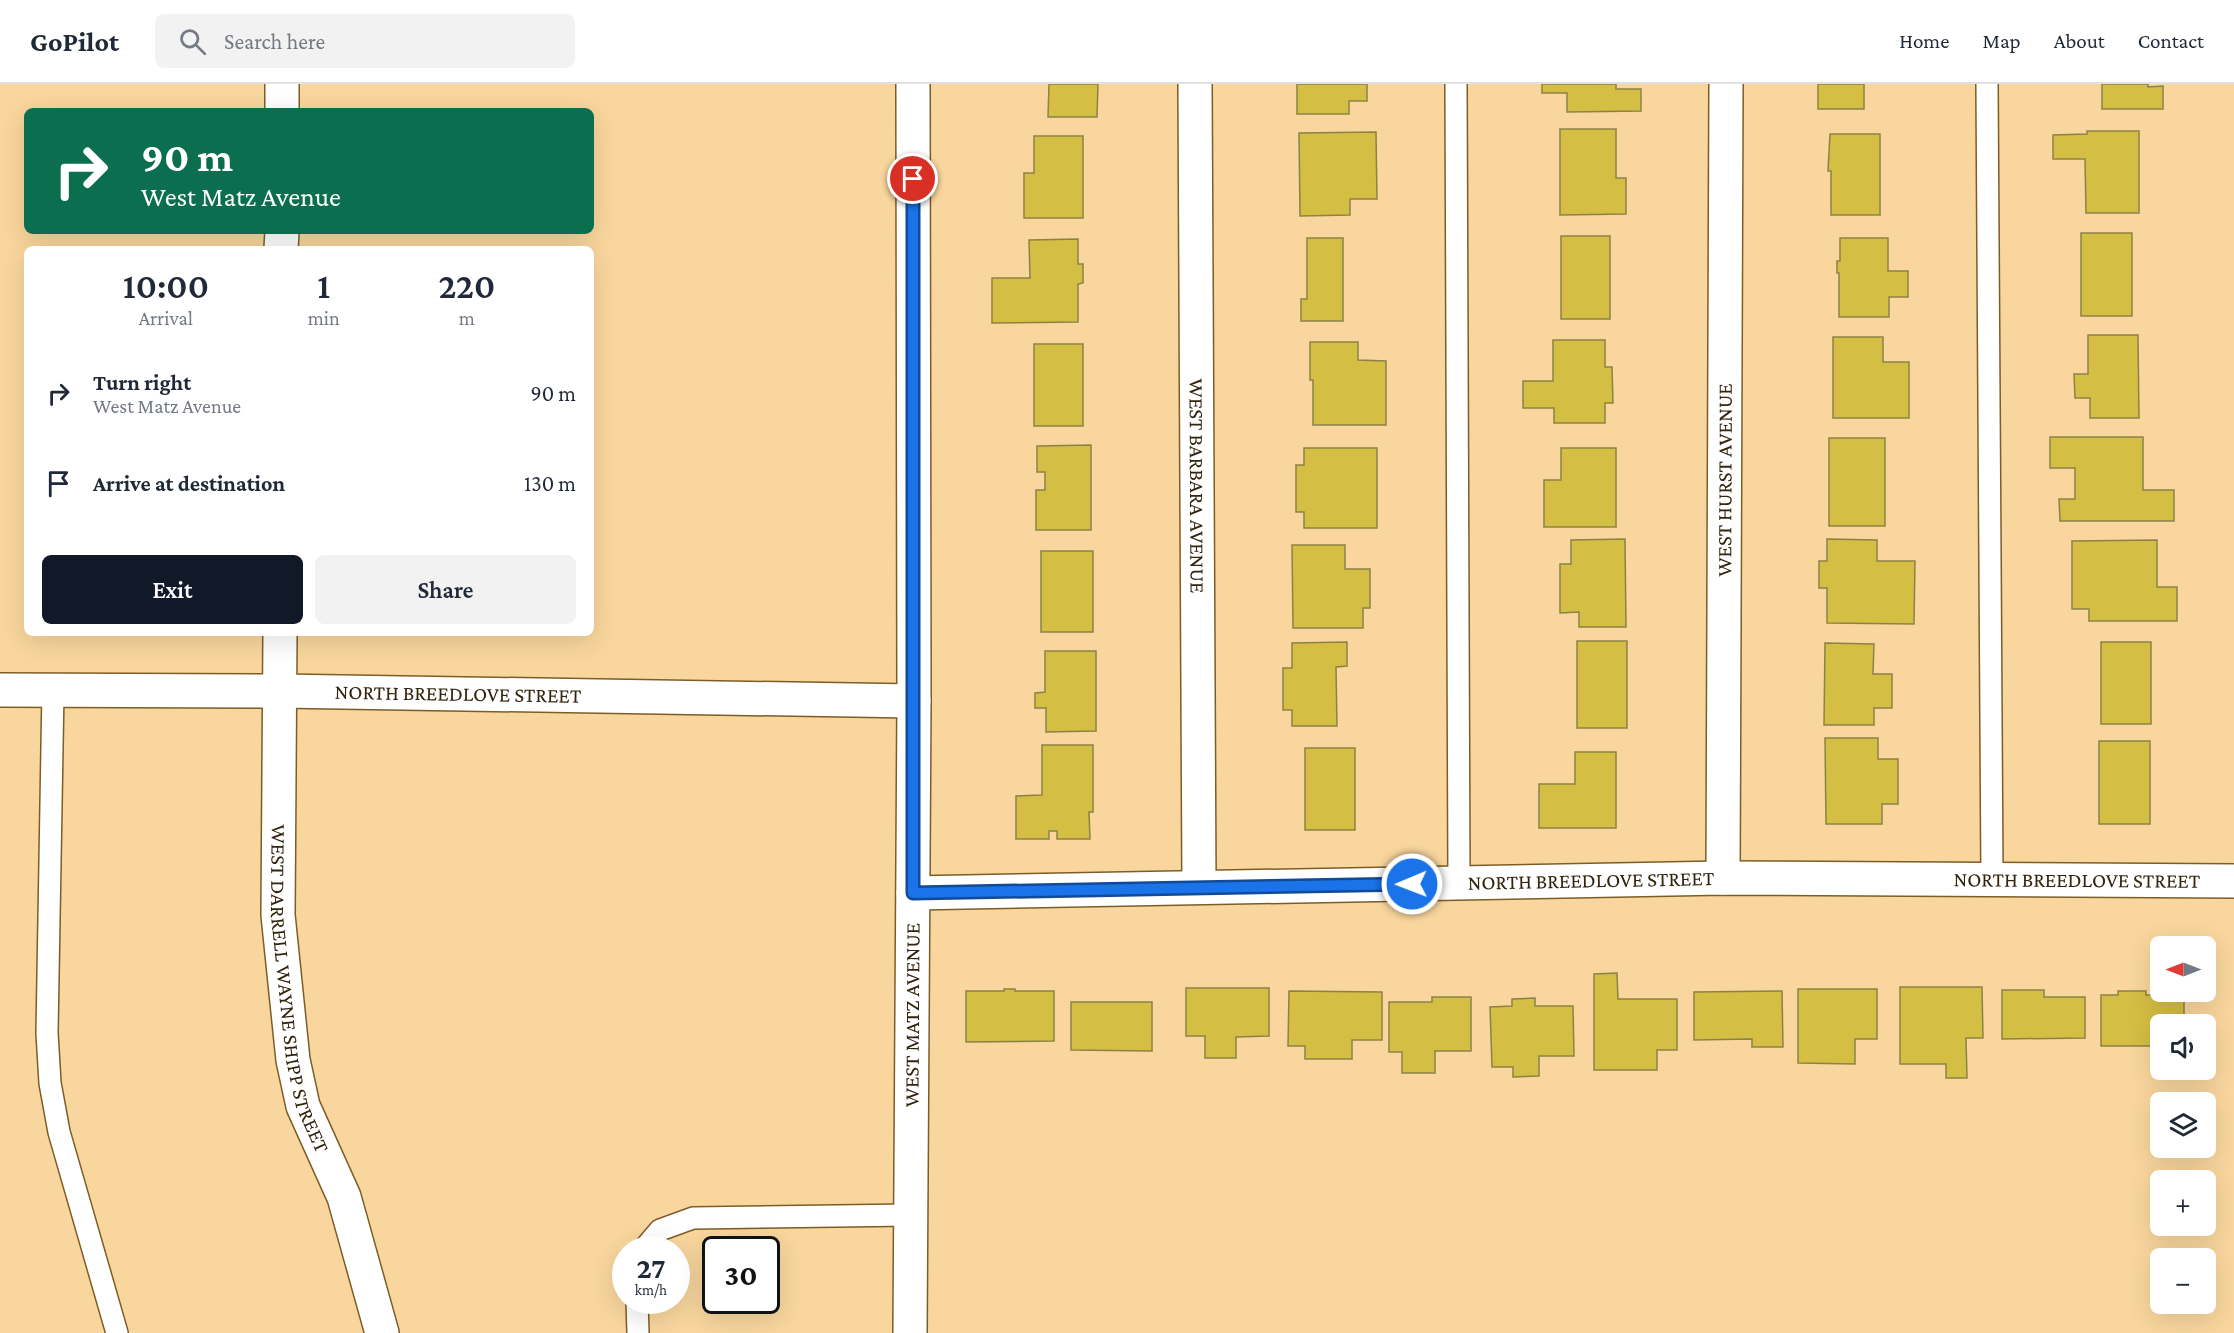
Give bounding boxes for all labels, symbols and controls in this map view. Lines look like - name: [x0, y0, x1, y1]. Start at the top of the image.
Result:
- search box: [155, 14, 575, 68]
- icon: search: [176, 25, 209, 58]
- text: GoPilot: [30, 26, 119, 57]
- text: Search here: [224, 29, 325, 54]
- text: Home: [1899, 29, 1949, 53]
- text: Map: [1982, 29, 2021, 53]
- text: About: [2054, 29, 2105, 53]
- text: Contact: [2138, 29, 2204, 53]
- icon: right: [42, 132, 120, 210]
- text: 90 m: [141, 133, 233, 180]
- pin: [887, 153, 938, 204]
- icon: arrive: [896, 162, 929, 195]
- text: West Matz Avenue: [141, 182, 341, 212]
- text: 10:00: [123, 266, 209, 306]
- text: 1: [317, 266, 330, 306]
- text: 220: [439, 266, 495, 306]
- text: Arrival: [139, 307, 193, 329]
- text: min: [308, 307, 340, 329]
- text: m: [459, 307, 475, 329]
- text: Turn right: [93, 370, 191, 395]
- icon: right: [42, 377, 75, 410]
- street label: WEST BARBARA AVENUE: [1184, 379, 1210, 593]
- text: 90 m: [531, 381, 576, 406]
- street label: WEST HURST AVENUE: [1712, 383, 1737, 577]
- text: West Matz Avenue: [93, 395, 241, 417]
- icon: arrive: [42, 467, 75, 500]
- text: Arrive at destination: [93, 471, 285, 496]
- text: 130 m: [524, 471, 576, 496]
- button: Exit: [42, 555, 303, 624]
- button: Share: [315, 555, 576, 624]
- street label: NORTH BREEDLOVE STREET: [334, 680, 582, 708]
- street label: WEST DARRELL WAYNE SHIPP STREET: [266, 824, 335, 1157]
- position arrow: [1380, 852, 1444, 916]
- street label: NORTH BREEDLOVE STREET: [1467, 866, 1715, 895]
- street label: NORTH BREEDLOVE STREET: [1953, 867, 2201, 893]
- street label: WEST MATZ AVENUE: [899, 923, 925, 1107]
- north arrow: [2150, 936, 2216, 1002]
- map controls: [2150, 936, 2216, 1314]
- button: sound: [2150, 1014, 2216, 1080]
- button: layers: [2150, 1092, 2216, 1158]
- button: +: [2150, 1170, 2216, 1236]
- speed limit sign: 30: [702, 1236, 780, 1314]
- button: −: [2150, 1248, 2216, 1314]
- text: 27: [636, 1251, 666, 1284]
- text: km/h: [635, 1282, 667, 1298]

